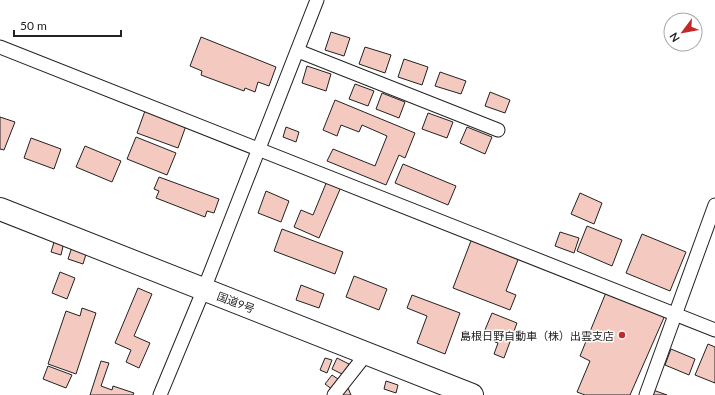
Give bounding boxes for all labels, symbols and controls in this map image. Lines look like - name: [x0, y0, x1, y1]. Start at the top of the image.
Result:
- scale bar: [14, 12, 121, 38]
- north arrow: [663, 12, 703, 52]
- text: 50 m: [20, 18, 47, 33]
- text: N: [666, 31, 682, 45]
- street label: 国道9号: [215, 289, 257, 315]
- place label: 島根日野自動車（株）出雲支店: [460, 329, 614, 342]
- marker: 島根日野自動車（株）出雲支店: [617, 330, 627, 340]

